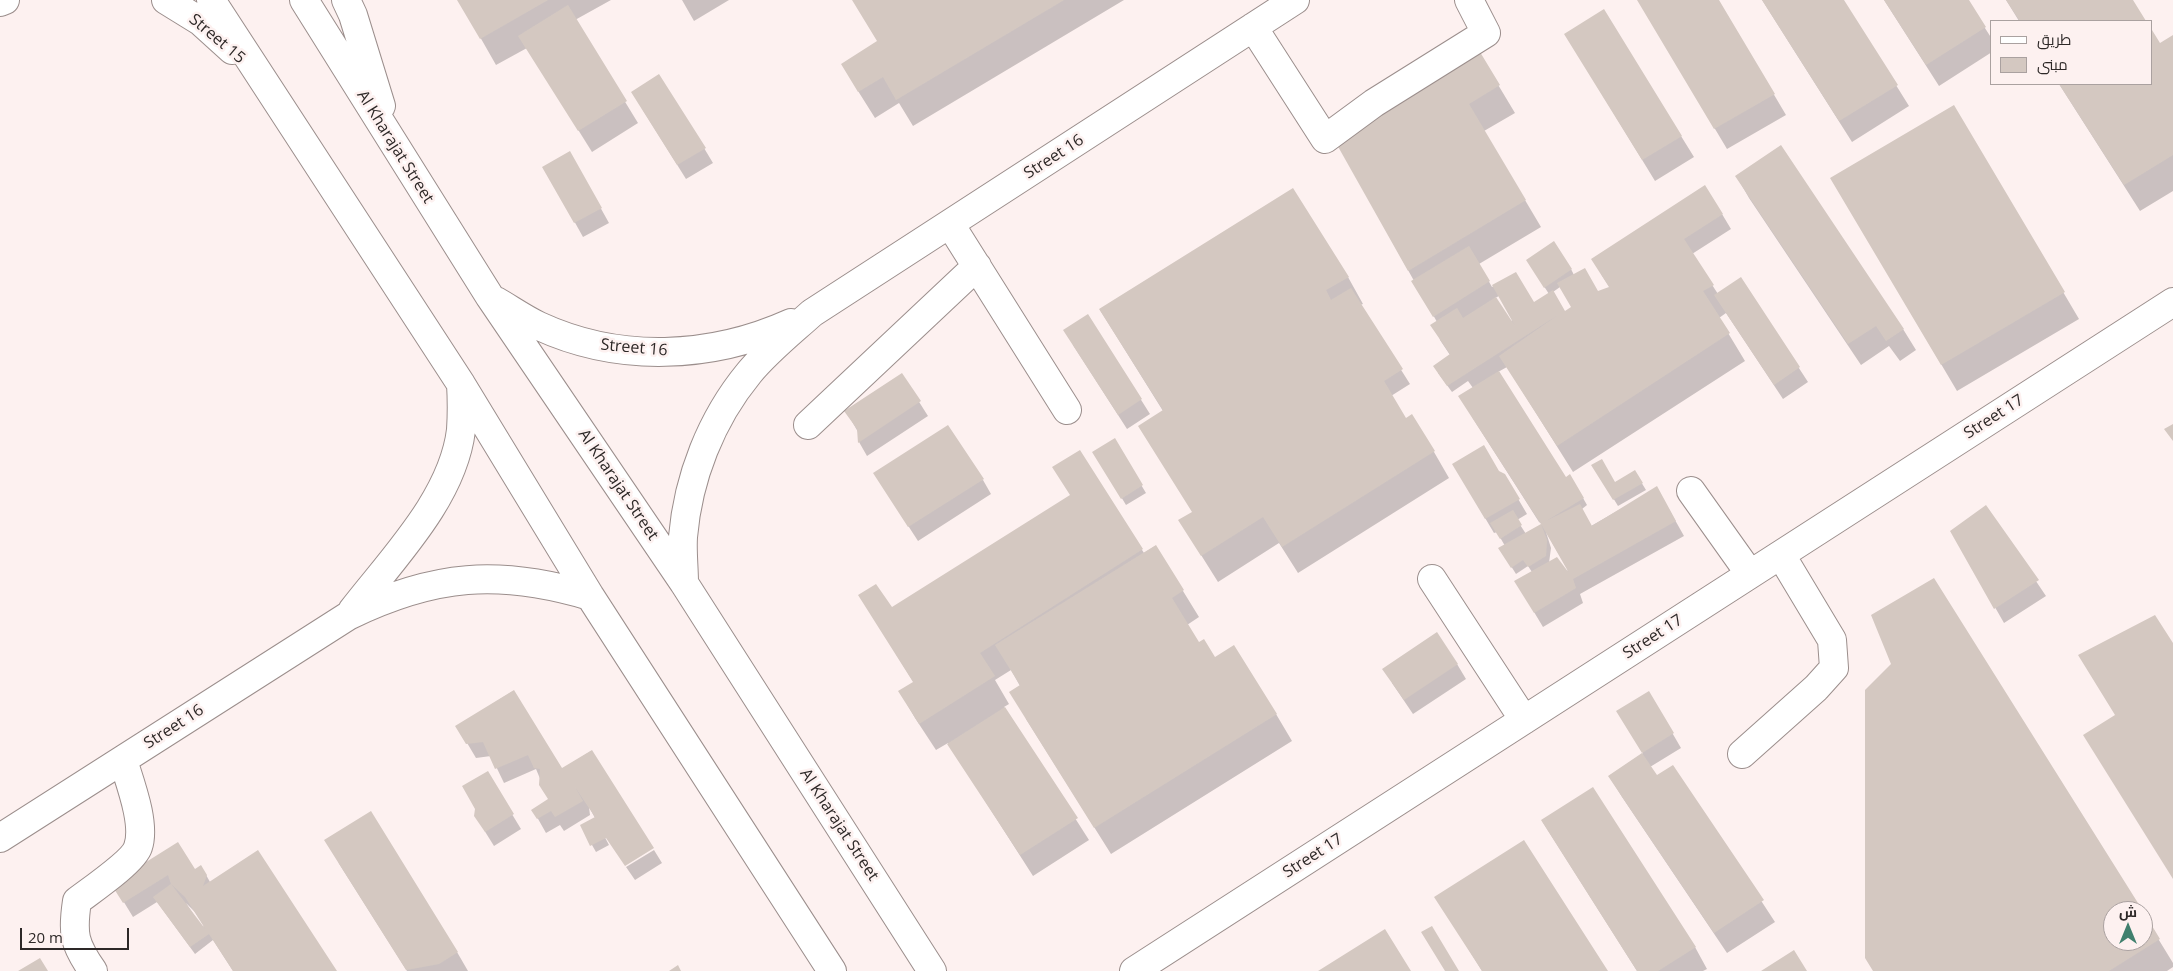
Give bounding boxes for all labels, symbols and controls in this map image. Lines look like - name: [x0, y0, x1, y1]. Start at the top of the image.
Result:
- street label: Street 15: [185, 10, 249, 68]
- legend: [1990, 20, 2153, 85]
- text: طريق: [2037, 29, 2071, 49]
- text: مبنى: [2037, 54, 2068, 74]
- street label: Al Kharajat Street: [352, 87, 438, 207]
- street label: Street 16: [1021, 131, 1087, 183]
- street label: Street 16: [600, 336, 668, 360]
- street label: Street 17: [1961, 391, 2027, 443]
- street label: Al Kharajat Street: [574, 426, 662, 544]
- street label: Street 17: [1620, 611, 1686, 663]
- street label: Street 16: [141, 701, 207, 753]
- street label: Al Kharajat Street: [796, 765, 882, 885]
- street label: Street 17: [1280, 830, 1346, 882]
- north arrow: [2103, 901, 2153, 951]
- text: ش: [2119, 902, 2137, 921]
- scale bar: [22, 918, 131, 950]
- text: 20 m: [28, 927, 63, 947]

